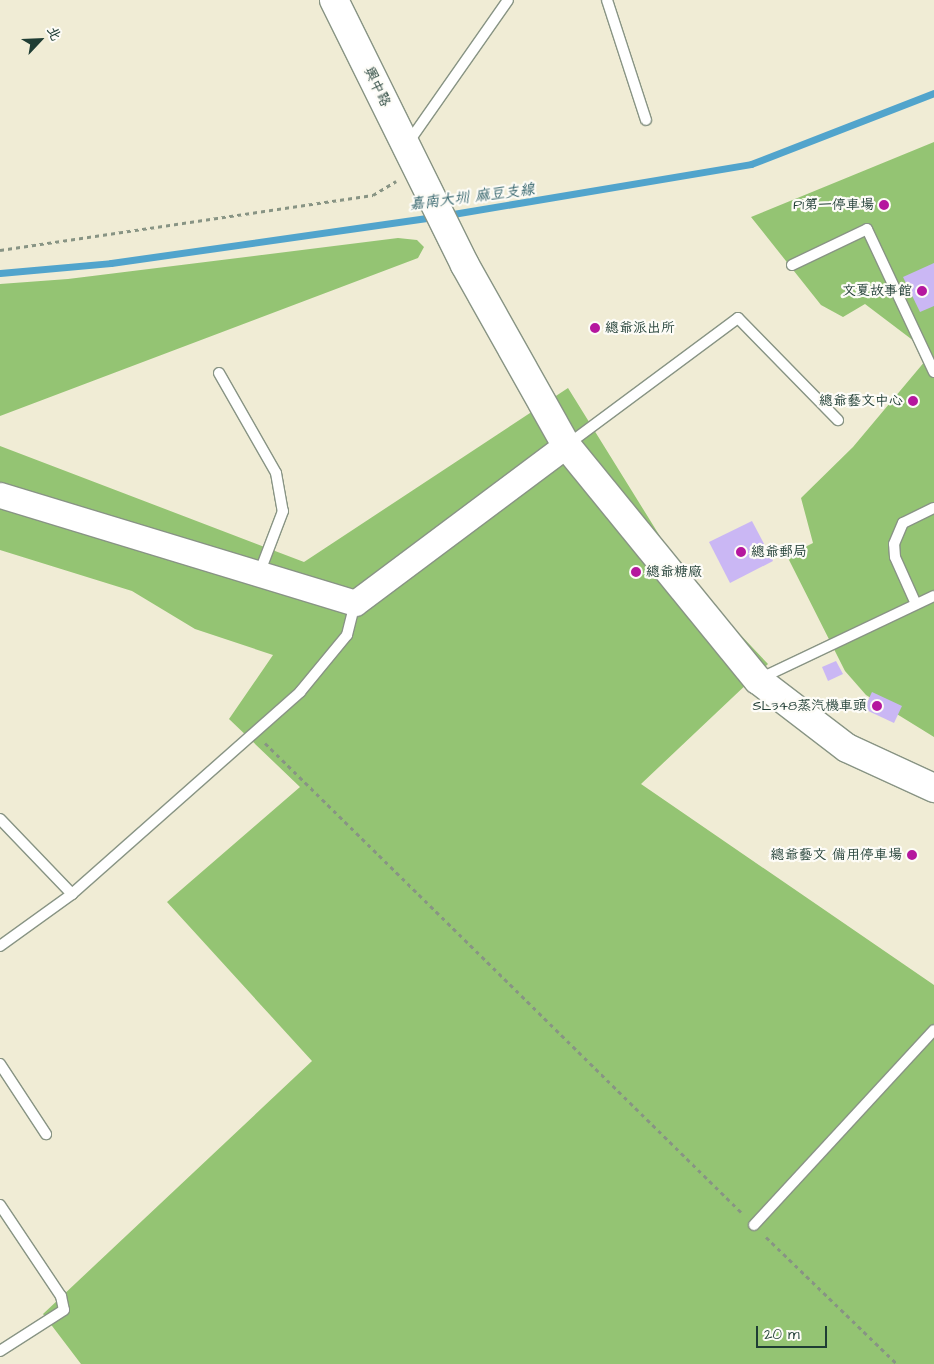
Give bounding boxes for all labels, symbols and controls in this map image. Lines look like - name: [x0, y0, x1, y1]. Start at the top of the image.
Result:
- north arrow: [15, 15, 65, 65]
- text: 北: [42, 23, 66, 44]
- street label: 興中路: [360, 64, 394, 110]
- water label: 嘉南大圳 麻豆支線: [408, 180, 536, 214]
- place label: P1第一停車場: [793, 197, 874, 213]
- marker: P1第一停車場: [878, 199, 890, 211]
- place label: 文夏故事館: [842, 283, 912, 299]
- marker: 文夏故事館: [916, 285, 928, 297]
- place label: 總爺派出所: [605, 320, 675, 336]
- marker: 總爺派出所: [589, 322, 601, 334]
- place label: 總爺藝文中心: [819, 393, 903, 409]
- marker: 總爺藝文中心: [907, 395, 919, 407]
- place label: 總爺郵局: [751, 544, 807, 560]
- marker: 總爺郵局: [735, 546, 747, 558]
- place label: 總爺糖廠: [646, 564, 702, 580]
- marker: 總爺糖廠: [630, 566, 642, 578]
- place label: SL348蒸汽機車頭: [753, 698, 867, 714]
- marker: SL348蒸汽機車頭: [871, 700, 883, 712]
- place label: 總爺藝文 備用停車場: [770, 847, 902, 863]
- marker: 總爺藝文 備用停車場: [906, 849, 918, 861]
- scale bar: [759, 1316, 830, 1348]
- text: 20 m: [764, 1324, 800, 1345]

